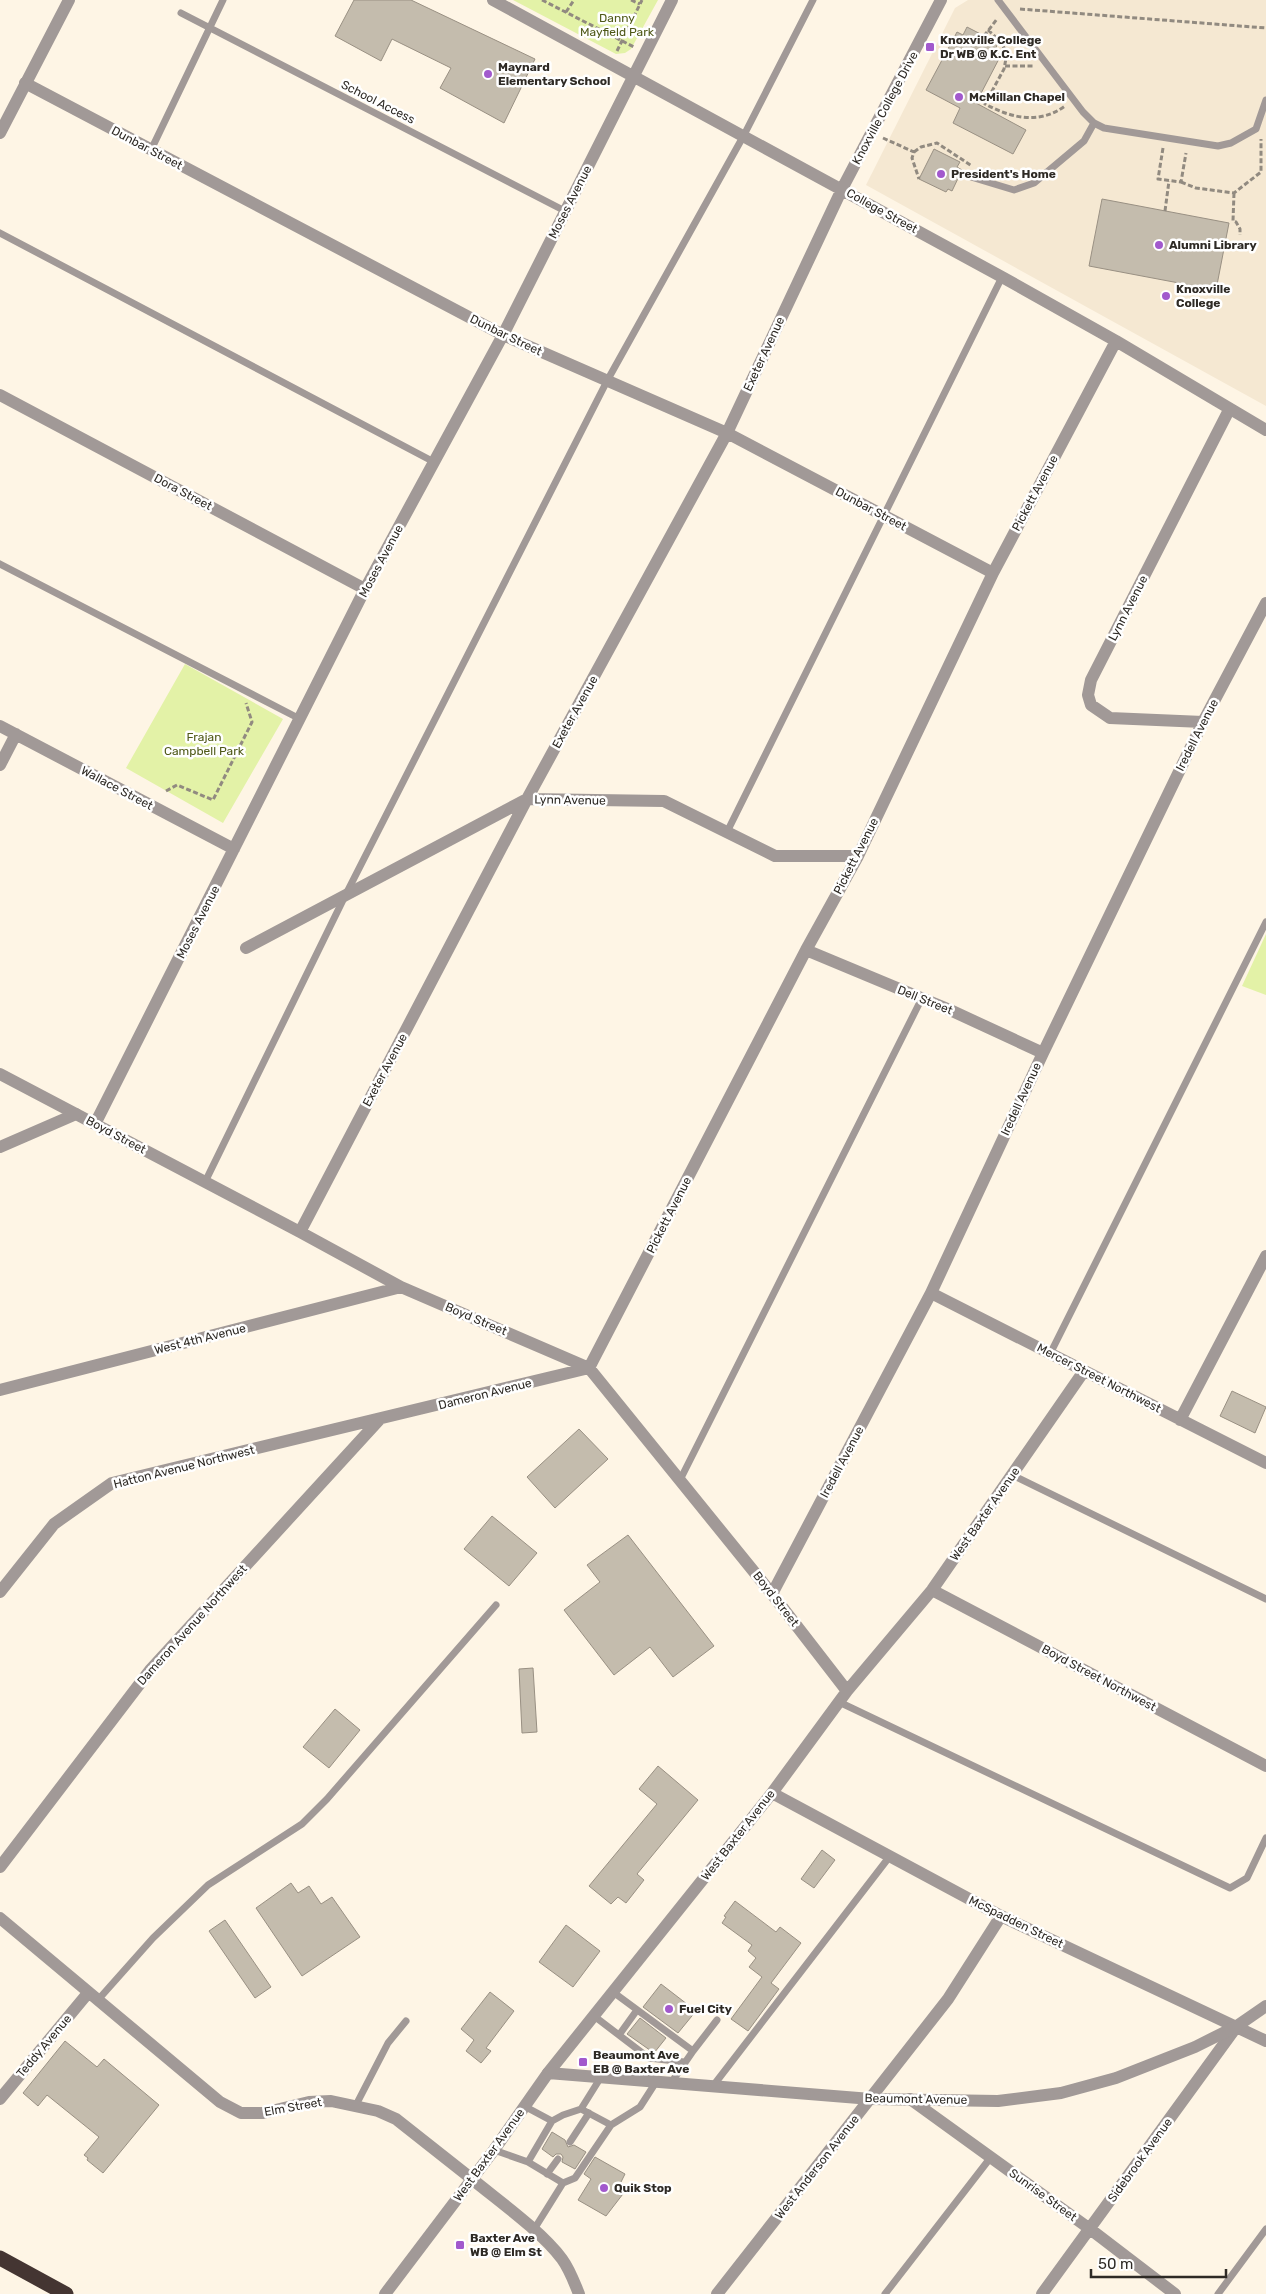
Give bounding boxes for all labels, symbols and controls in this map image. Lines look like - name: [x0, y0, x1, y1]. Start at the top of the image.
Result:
- park label: Danny Mayfield Park: [580, 11, 655, 39]
- place label: Knoxville College Dr WB @ K.C. Ent: [940, 33, 1041, 61]
- marker: Knoxville College Dr WB @ K.C. Ent: [924, 41, 936, 53]
- street label: Knoxville College Drive: [849, 49, 921, 167]
- place label: Maynard Elementary School: [498, 60, 610, 88]
- marker: Maynard Elementary School: [482, 68, 494, 80]
- street label: School Access: [339, 77, 417, 127]
- place label: McMillan Chapel: [969, 90, 1065, 104]
- marker: McMillan Chapel: [953, 91, 965, 103]
- street label: Dunbar Street: [109, 123, 185, 173]
- street label: Moses Avenue: [546, 163, 595, 241]
- place label: President's Home: [951, 167, 1056, 181]
- marker: President's Home: [935, 168, 947, 180]
- street label: College Street: [844, 186, 920, 236]
- place label: Alumni Library: [1169, 238, 1257, 252]
- marker: Alumni Library: [1153, 239, 1165, 251]
- place label: Knoxville College: [1176, 282, 1230, 310]
- marker: Knoxville College: [1160, 290, 1172, 302]
- street label: Dunbar Street: [468, 312, 545, 359]
- street label: Exeter Avenue: [741, 314, 787, 393]
- street label: Pickett Avenue: [1009, 452, 1061, 533]
- street label: Dora Street: [152, 471, 215, 513]
- street label: Dunbar Street: [833, 484, 909, 534]
- street label: Moses Avenue: [356, 522, 406, 600]
- street label: Lynn Avenue: [1106, 573, 1151, 643]
- street label: Exeter Avenue: [549, 673, 601, 751]
- street label: Iredell Avenue: [1173, 696, 1221, 773]
- park label: Frajan Campbell Park: [164, 730, 245, 758]
- street label: Wallace Street: [79, 763, 156, 813]
- street label: Lynn Avenue: [534, 792, 606, 808]
- street label: Pickett Avenue: [831, 815, 881, 897]
- street label: Moses Avenue: [174, 883, 223, 961]
- street label: Dell Street: [895, 983, 955, 1018]
- street label: Exeter Avenue: [360, 1031, 410, 1109]
- street label: Iredell Avenue: [998, 1060, 1044, 1138]
- street label: Boyd Street: [84, 1113, 149, 1157]
- street label: Pickett Avenue: [644, 1174, 694, 1256]
- street label: Boyd Street: [443, 1300, 509, 1338]
- street label: West 4th Avenue: [153, 1321, 248, 1357]
- street label: Mercer Street Northwest: [1035, 1341, 1164, 1416]
- street label: Dameron Avenue: [437, 1376, 533, 1412]
- street label: Iredell Avenue: [817, 1424, 867, 1500]
- street label: Hatton Avenue Northwest: [112, 1443, 256, 1491]
- street label: West Baxter Avenue: [947, 1464, 1023, 1564]
- street label: Dameron Avenue Northwest: [134, 1562, 250, 1688]
- street label: Boyd Street: [750, 1569, 802, 1629]
- street label: Boyd Street Northwest: [1039, 1642, 1159, 1714]
- street label: West Baxter Avenue: [698, 1787, 778, 1883]
- street label: McSpadden Street: [967, 1893, 1066, 1951]
- place label: Fuel City: [679, 2002, 732, 2016]
- marker: Fuel City: [663, 2003, 675, 2015]
- street label: Teddy Avenue: [14, 2012, 75, 2080]
- place label: Beaumont Ave EB @ Baxter Ave: [593, 2048, 689, 2076]
- marker: Beaumont Ave EB @ Baxter Ave: [577, 2056, 589, 2068]
- street label: Beaumont Avenue: [865, 2091, 968, 2107]
- street label: Elm Street: [263, 2095, 323, 2119]
- street label: West Baxter Avenue: [451, 2106, 528, 2204]
- street label: West Anderson Avenue: [772, 2112, 862, 2222]
- street label: Sidebrook Avenue: [1105, 2115, 1175, 2205]
- street label: Sunrise Street: [1007, 2166, 1080, 2224]
- place label: Quik Stop: [614, 2181, 672, 2195]
- marker: Quik Stop: [598, 2182, 610, 2194]
- place label: Baxter Ave WB @ Elm St: [470, 2231, 542, 2259]
- marker: Baxter Ave WB @ Elm St: [454, 2239, 466, 2251]
- scale bar: [1091, 2246, 1226, 2278]
- text: 50 m: [1098, 2255, 1133, 2273]

